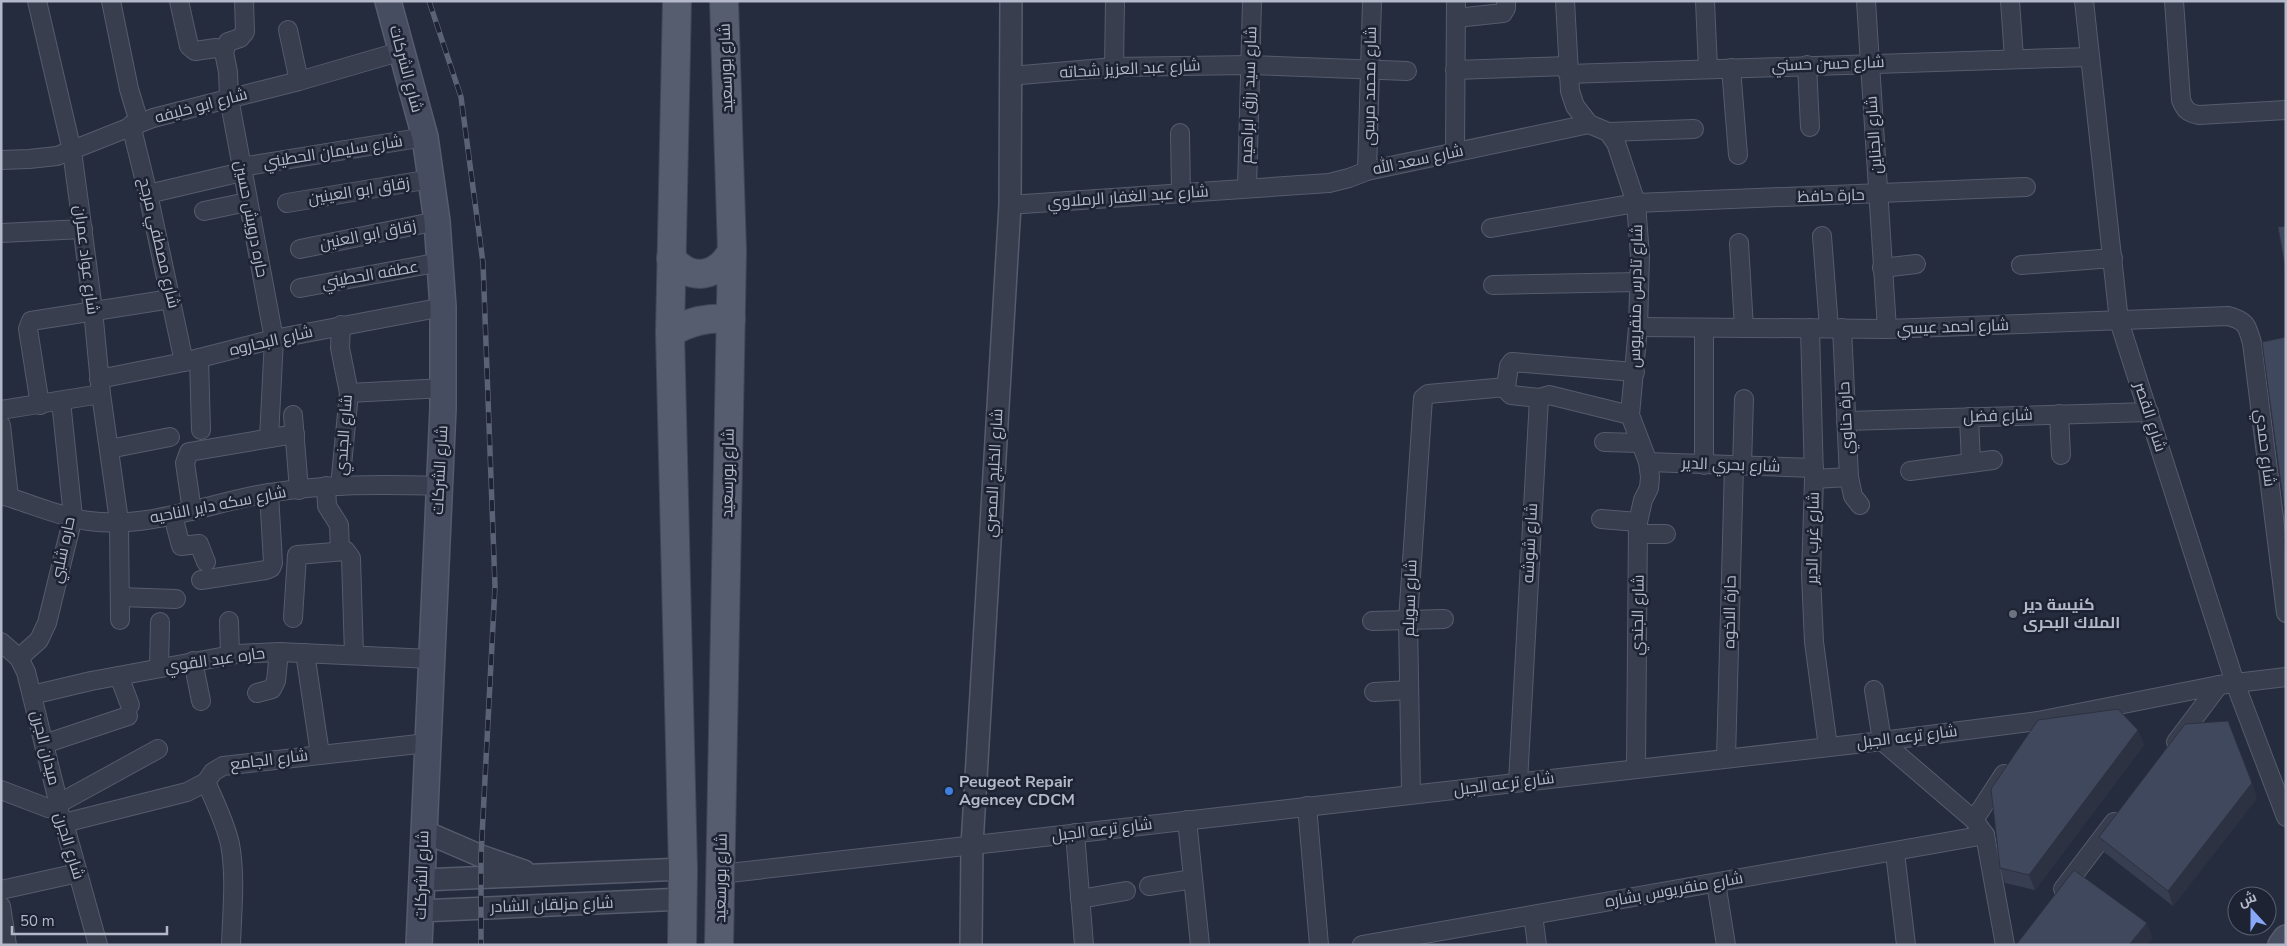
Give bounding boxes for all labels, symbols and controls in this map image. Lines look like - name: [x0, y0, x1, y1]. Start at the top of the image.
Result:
- street label: شارع الشركات: [384, 23, 428, 115]
- street label: شارع بورسعيد: [713, 23, 739, 113]
- street label: شارع سيد رزق ابراهيم: [1236, 26, 1262, 164]
- street label: شارع محمد مرسى: [1358, 26, 1382, 146]
- street label: شارع حسن حسني: [1771, 51, 1885, 79]
- street label: شارع عبد العزيز شحاته: [1059, 54, 1201, 84]
- street label: شارع ابو خليفه: [152, 83, 250, 129]
- street label: شارع الجناين: [1860, 95, 1888, 175]
- street label: شارع سليمان الحطيني: [262, 130, 405, 176]
- street label: شارع سعد الله: [1371, 140, 1465, 180]
- street label: حاره درويش حسين: [229, 159, 273, 279]
- street label: زقاق ابو العينين: [307, 172, 411, 210]
- street label: شارع مصطفي مرجح: [131, 175, 185, 311]
- street label: شارع عبد الغفار الرملاوي: [1047, 180, 1210, 216]
- street label: حارة حافظ: [1797, 184, 1865, 208]
- street label: شارع عواد عمران: [68, 204, 104, 316]
- street label: زقاق ابو العنين: [318, 215, 418, 255]
- street label: شارع تادرس منقريوس: [1624, 224, 1648, 368]
- street label: عطفه الحطيني: [320, 256, 420, 296]
- street label: شارع احمد عيسي: [1897, 314, 2010, 341]
- street label: شارع البحاروه: [227, 321, 315, 361]
- street label: شارع القصر: [2128, 378, 2172, 455]
- street label: حارة حناوي: [1833, 381, 1861, 455]
- street label: شارع الجندي: [330, 394, 360, 476]
- street label: شارع فضل: [1963, 404, 2033, 428]
- street label: شارع الخليج المصري: [980, 408, 1010, 538]
- street label: شارع حمدي: [2247, 408, 2281, 488]
- street label: شارع الشركات: [427, 425, 453, 515]
- street label: شارع بورسعيد: [716, 428, 740, 518]
- street label: شارع بحري الدير: [1680, 452, 1781, 480]
- street label: شارع سكه داير الناحيه: [148, 481, 288, 529]
- street label: شارع غرب الدير: [1801, 492, 1825, 585]
- street label: شارع شوشه: [1517, 502, 1543, 584]
- street label: حاره شلبي: [45, 515, 83, 586]
- street label: شارع سويلم: [1398, 559, 1422, 637]
- street label: شارع الجندي: [1626, 574, 1652, 656]
- street label: حارة الاخوه: [1718, 575, 1742, 649]
- place label: كنيسة دير الملاك البحرى: [2022, 594, 2120, 634]
- marker: كنيسة دير الملاك البحرى: [2007, 608, 2019, 620]
- street label: حاره عبد القوي: [164, 642, 267, 680]
- street label: ميدان الجرن: [25, 708, 65, 788]
- street label: شارع ترعه الجبل: [1855, 720, 1959, 754]
- street label: شارع الجامع: [229, 744, 309, 776]
- street label: شارع ترعه الجبل: [1452, 767, 1556, 801]
- place label: Peugeot Repair Agencey CDCM: [959, 771, 1075, 811]
- marker: Peugeot Repair Agencey CDCM: [943, 785, 955, 797]
- street label: شارع الجرن: [48, 810, 90, 882]
- street label: شارع ترعه الجبل: [1050, 813, 1154, 847]
- street label: شارع الشركات: [409, 830, 435, 920]
- street label: شارع بورسعيد: [709, 833, 733, 923]
- street label: شارع منقريوس بشاره: [1603, 867, 1745, 913]
- north arrow: [2227, 886, 2277, 936]
- text: ش: [2236, 887, 2259, 911]
- street label: شارع مزلقان الشادر: [489, 892, 614, 918]
- scale bar: [12, 904, 168, 936]
- text: 50 m: [20, 911, 55, 931]

